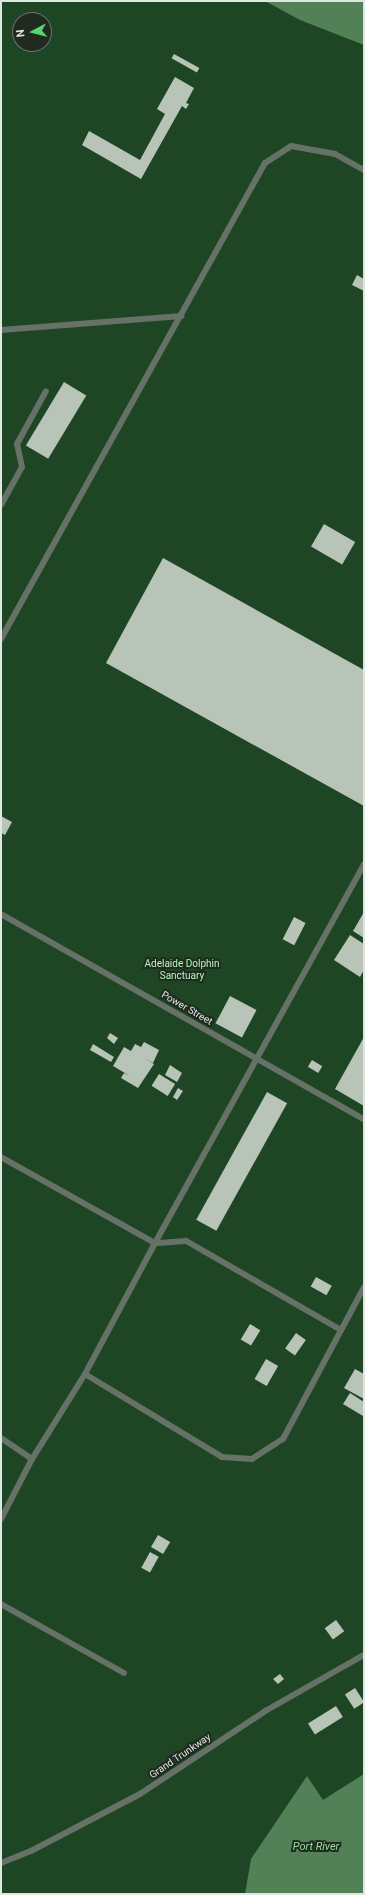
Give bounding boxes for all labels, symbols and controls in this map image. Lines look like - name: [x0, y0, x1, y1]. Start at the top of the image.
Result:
- north arrow: [12, 12, 52, 52]
- text: N: [14, 29, 28, 38]
- park label: Adelaide Dolphin Sanctuary: [145, 957, 219, 980]
- street label: Power Street: [159, 989, 215, 1027]
- street label: Grand Trunkway: [147, 1731, 213, 1781]
- water label: Port River: [293, 1840, 339, 1854]

